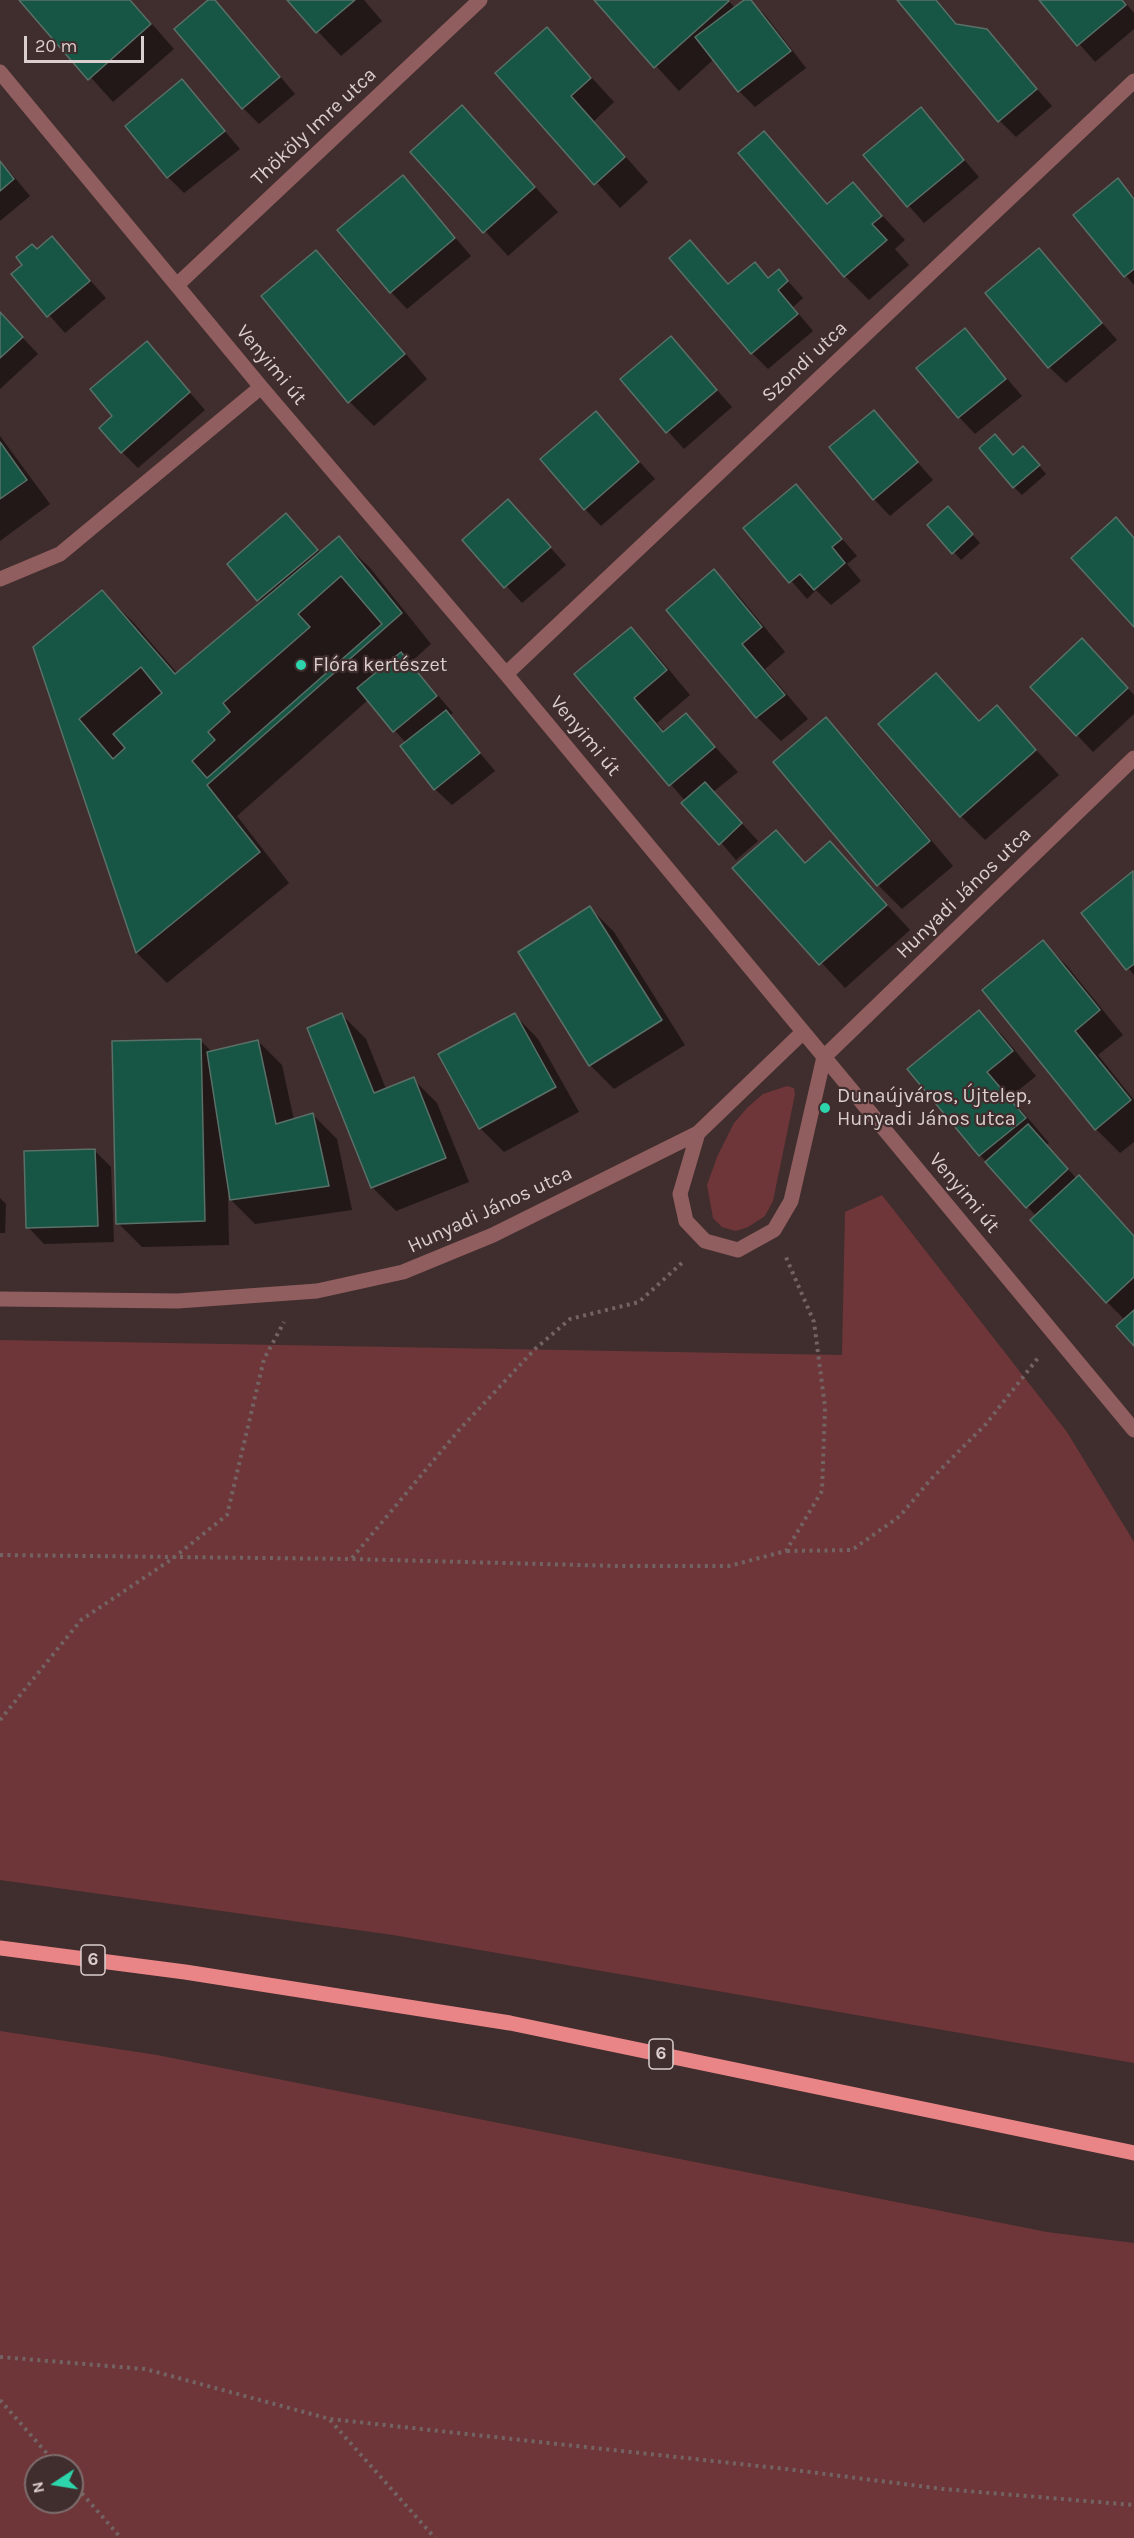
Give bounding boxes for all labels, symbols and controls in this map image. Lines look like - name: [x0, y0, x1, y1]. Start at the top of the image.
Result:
- scale bar: [27, 24, 147, 62]
- text: 20 m: [35, 35, 77, 57]
- street label: Thököly Imre utca: [246, 63, 382, 191]
- street label: Szondi utca: [757, 316, 853, 408]
- street label: Venyimi út: [231, 320, 311, 410]
- place label: Flóra kertészet: [313, 653, 447, 677]
- marker: Flóra kertészet: [294, 658, 308, 672]
- street label: Venyimi út: [545, 691, 625, 781]
- street label: Hunyadi János utca: [891, 822, 1037, 964]
- place label: Dunaújváros, Újtelep, Hunyadi János utca: [837, 1084, 1031, 1131]
- marker: Dunaújváros, Újtelep, Hunyadi János utca: [818, 1101, 832, 1115]
- street label: Venyimi út: [924, 1148, 1004, 1238]
- street label: Hunyadi János utca: [404, 1161, 576, 1259]
- road number: 6: [81, 1945, 105, 1975]
- road number: 6: [649, 2039, 673, 2069]
- north arrow: [24, 2454, 84, 2514]
- text: N: [27, 2480, 48, 2495]

